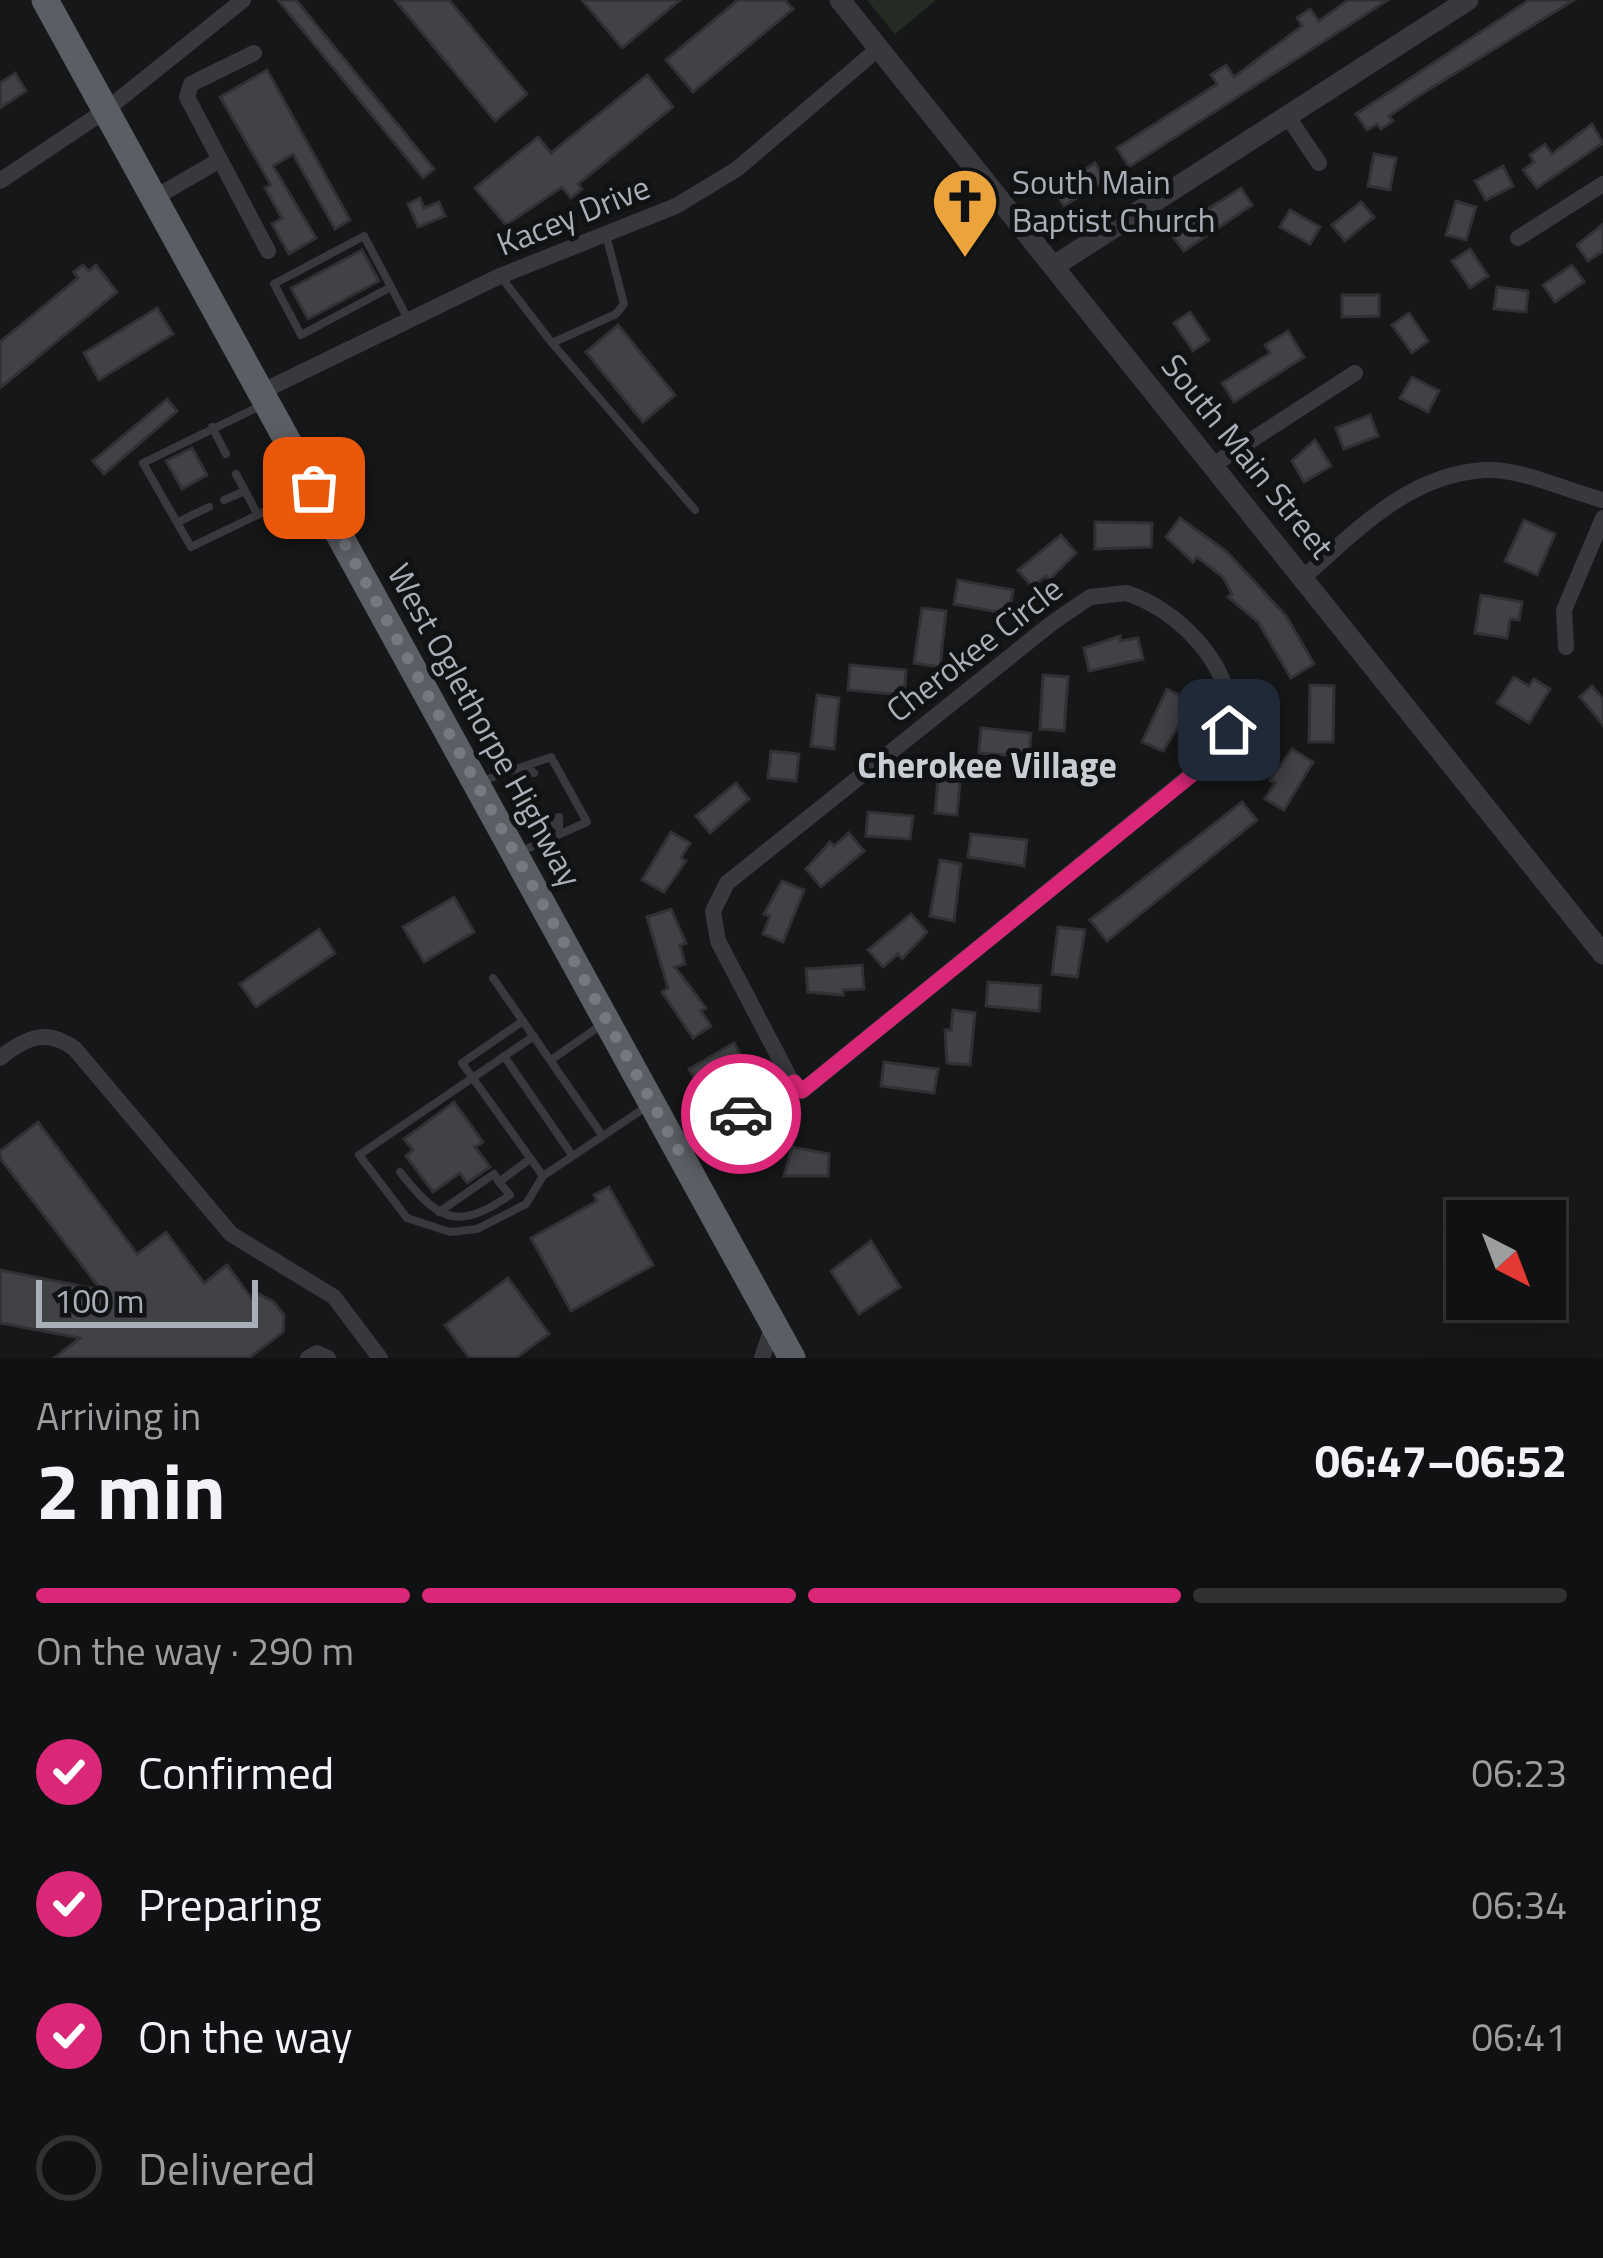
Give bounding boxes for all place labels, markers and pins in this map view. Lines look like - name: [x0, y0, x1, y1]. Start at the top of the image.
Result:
- place label: South Main Baptist Church: [1012, 157, 1216, 245]
- church icon: South Main Baptist Church: [930, 166, 1000, 260]
- pin: [263, 437, 365, 539]
- pin: [1178, 679, 1280, 781]

